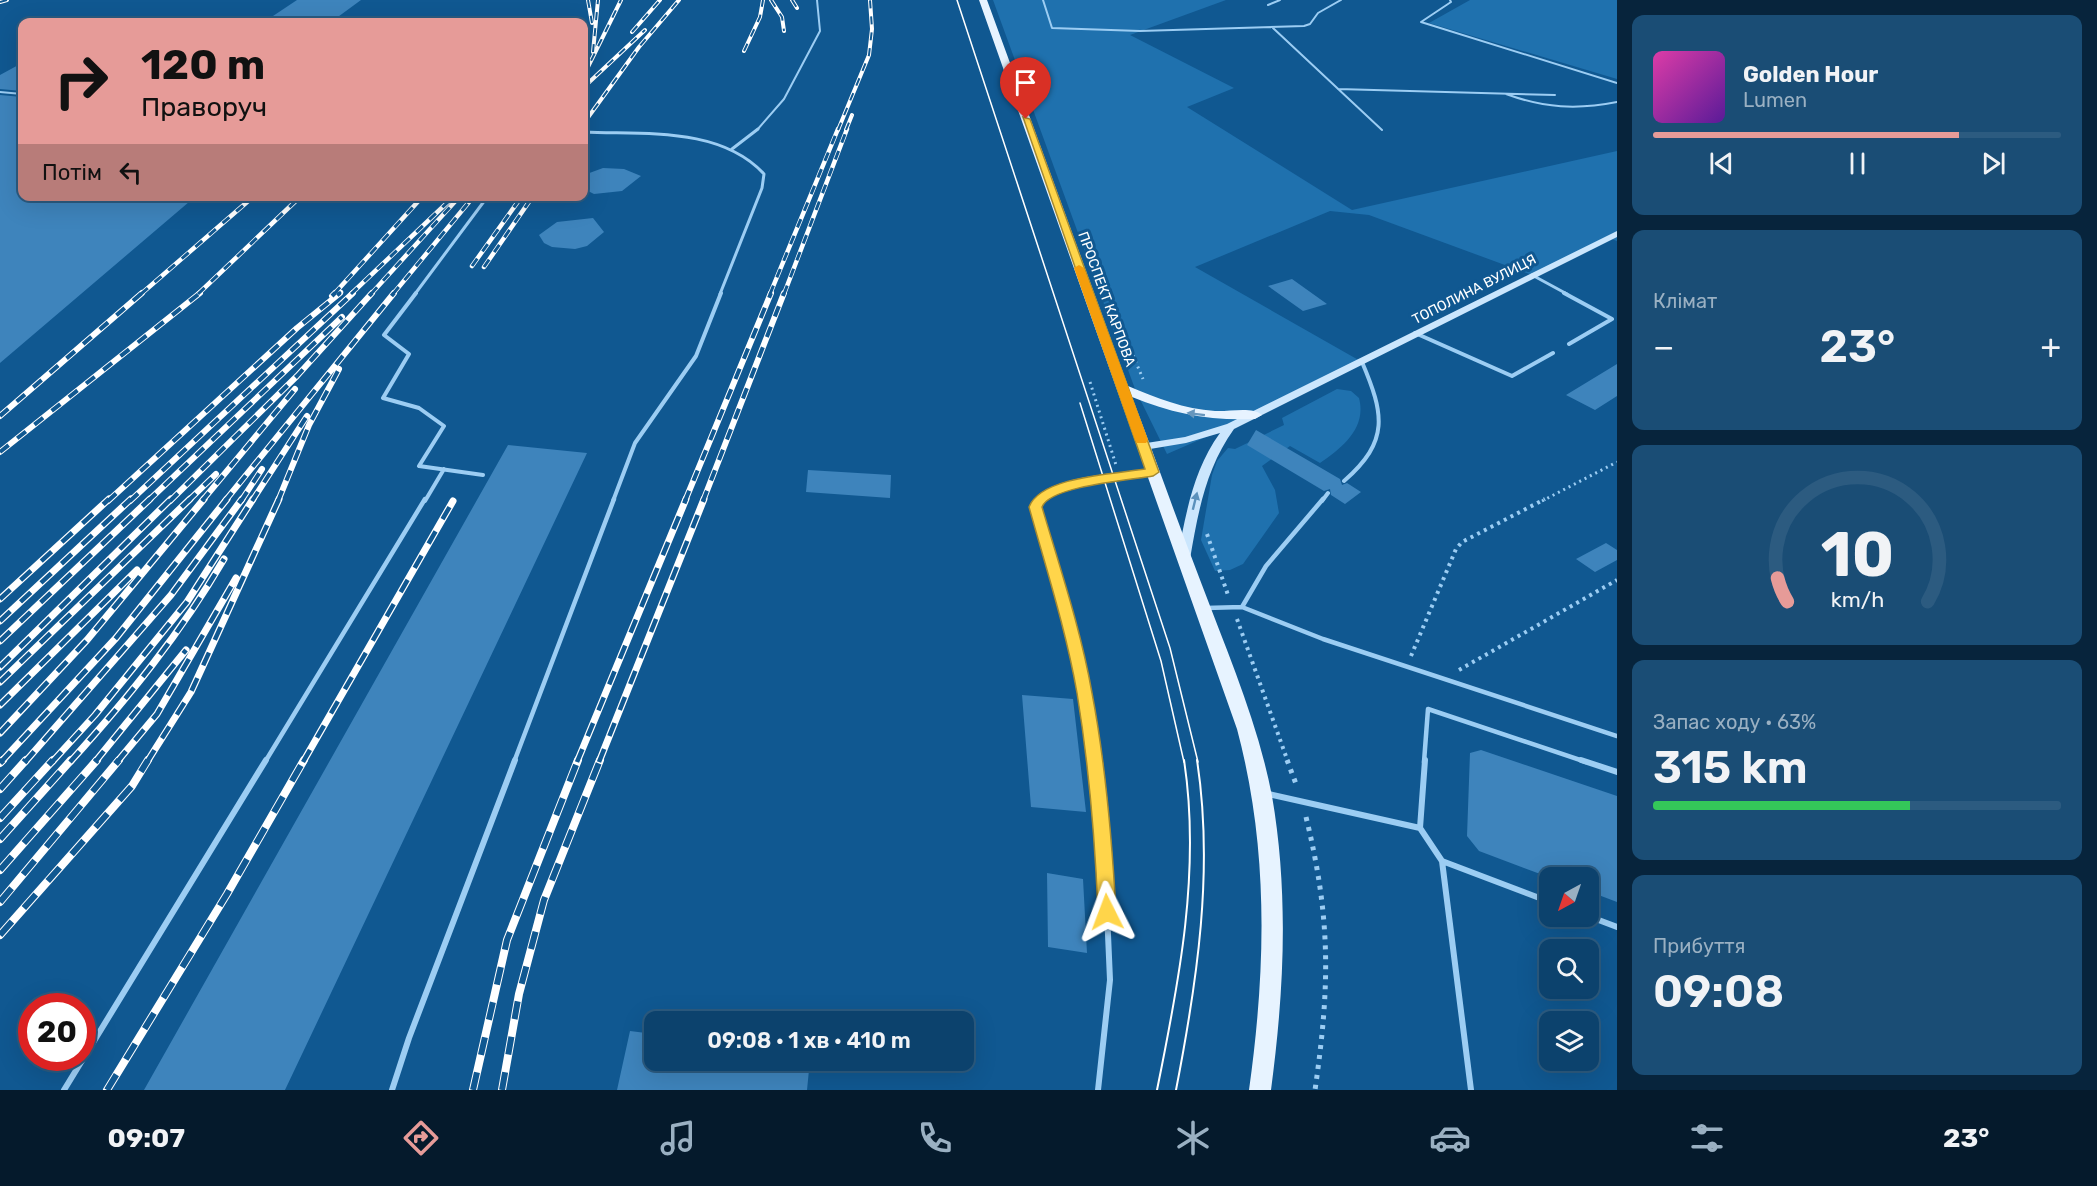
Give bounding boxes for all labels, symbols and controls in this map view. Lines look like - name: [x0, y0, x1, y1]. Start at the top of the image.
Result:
- text: 120 m: [141, 40, 265, 90]
- icon: right: [42, 42, 120, 120]
- pin: [1000, 57, 1051, 119]
- text: Golden Hour: [1743, 61, 1878, 88]
- icon: arrive: [1009, 66, 1042, 99]
- text: Lumen: [1743, 88, 1807, 112]
- text: Праворуч: [141, 91, 267, 123]
- icon: previous: [1705, 147, 1738, 180]
- icon: pause: [1841, 147, 1874, 180]
- icon: next: [1977, 147, 2010, 180]
- icon: left: [114, 156, 147, 189]
- text: Потім: [42, 159, 102, 186]
- street label: ПРОСПЕКТ КАРПОВА: [1074, 229, 1139, 370]
- street label: ТОПОЛИНА ВУЛИЦЯ: [1409, 251, 1539, 328]
- text: Клімат: [1653, 289, 1717, 313]
- text: 23°: [1820, 320, 1895, 373]
- text: −: [1653, 327, 1674, 366]
- text: +: [2040, 327, 2061, 366]
- one-way arrow: [1187, 410, 1206, 419]
- one-way arrow: [1191, 492, 1201, 510]
- text: 10: [1820, 518, 1894, 592]
- text: km/h: [1830, 587, 1884, 612]
- text: Запас ходу · 63%: [1653, 710, 1816, 734]
- text: 315 km: [1653, 741, 1808, 794]
- north arrow: [1539, 867, 1599, 927]
- map controls: [1539, 867, 1599, 1071]
- position arrow: [1075, 880, 1139, 944]
- text: Прибуття: [1653, 934, 1745, 958]
- button: search: [1539, 939, 1599, 999]
- text: 09:08: [1653, 965, 1784, 1018]
- speed limit sign: 20: [18, 993, 96, 1071]
- button: layers: [1539, 1011, 1599, 1071]
- text: 09:08 · 1 хв · 410 m: [707, 1027, 911, 1054]
- icon: directions: [400, 1117, 442, 1159]
- icon: music: [657, 1117, 699, 1159]
- icon: phone: [914, 1117, 956, 1159]
- icon: climate: [1172, 1117, 1214, 1159]
- icon: car: [1429, 1117, 1471, 1159]
- icon: filters: [1686, 1117, 1728, 1159]
- text: 09:07: [108, 1122, 185, 1154]
- text: 23°: [1943, 1122, 1989, 1154]

